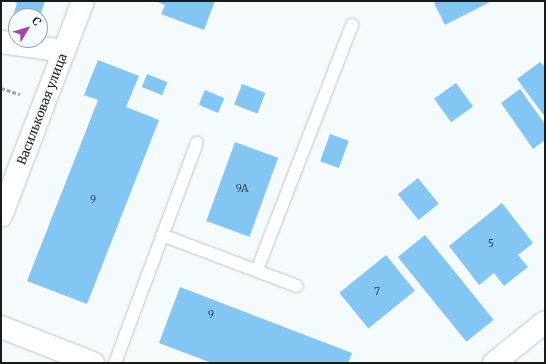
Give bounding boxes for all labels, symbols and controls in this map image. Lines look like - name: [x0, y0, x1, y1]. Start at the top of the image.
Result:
- north arrow: [8, 8, 48, 48]
- text: С: [29, 14, 44, 28]
- street label: Васильковая улица: [14, 51, 70, 167]
- house number: 9А: [236, 183, 248, 195]
- house number: 9: [90, 194, 96, 206]
- house number: 5: [488, 238, 494, 250]
- house number: 7: [374, 286, 380, 298]
- house number: 9: [208, 309, 214, 321]

